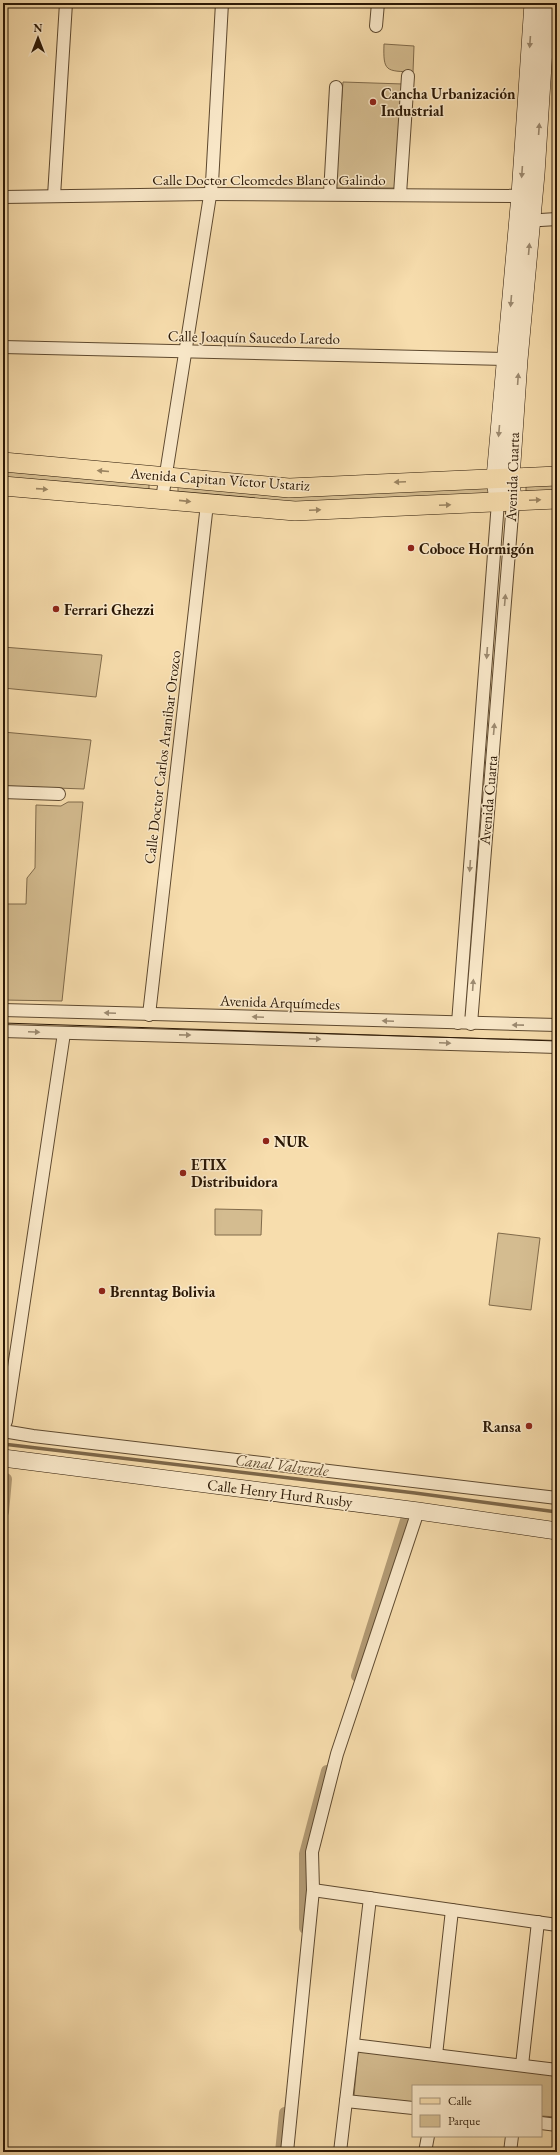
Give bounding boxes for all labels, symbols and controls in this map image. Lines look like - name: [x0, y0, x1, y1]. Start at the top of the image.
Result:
- north arrow: [18, 18, 58, 58]
- text: N: [34, 21, 43, 35]
- one-way arrow: [527, 36, 534, 48]
- place label: Cancha Urbanización Industrial: [381, 84, 516, 120]
- marker: Cancha Urbanización Industrial: [368, 97, 378, 107]
- one-way arrow: [536, 123, 543, 135]
- one-way arrow: [518, 166, 525, 178]
- street label: Calle Doctor Cleomedes Blanco Galindo: [152, 170, 386, 189]
- one-way arrow: [526, 243, 533, 255]
- one-way arrow: [507, 295, 514, 307]
- street label: Calle Joaquín Saucedo Laredo: [168, 326, 340, 348]
- one-way arrow: [514, 373, 521, 385]
- one-way arrow: [496, 425, 503, 437]
- street label: Avenida Cuarta: [501, 432, 523, 523]
- street label: Avenida Capitan Víctor Ustariz: [129, 463, 311, 495]
- one-way arrow: [97, 467, 109, 474]
- one-way arrow: [394, 479, 406, 486]
- one-way arrow: [36, 486, 48, 493]
- one-way arrow: [529, 497, 541, 504]
- one-way arrow: [179, 498, 191, 505]
- one-way arrow: [439, 502, 452, 508]
- one-way arrow: [309, 507, 321, 514]
- place label: Coboce Hormigón: [419, 539, 535, 558]
- marker: Coboce Hormigón: [406, 543, 416, 553]
- one-way arrow: [501, 594, 508, 606]
- place label: Ferrari Ghezzi: [64, 600, 155, 619]
- marker: Ferrari Ghezzi: [51, 604, 61, 614]
- one-way arrow: [483, 647, 490, 659]
- street label: Calle Doctor Carlos Aranibar Orozco: [139, 649, 185, 865]
- one-way arrow: [491, 723, 497, 736]
- street label: Avenida Cuarta: [475, 754, 501, 847]
- one-way arrow: [467, 860, 474, 872]
- one-way arrow: [470, 979, 477, 991]
- street label: Avenida Arquímedes: [219, 990, 340, 1014]
- one-way arrow: [103, 1010, 116, 1016]
- one-way arrow: [252, 1014, 264, 1021]
- one-way arrow: [381, 1018, 394, 1024]
- one-way arrow: [511, 1022, 524, 1028]
- one-way arrow: [28, 1029, 41, 1035]
- one-way arrow: [179, 1032, 191, 1039]
- one-way arrow: [309, 1036, 322, 1042]
- one-way arrow: [439, 1040, 452, 1046]
- place label: NUR: [274, 1132, 309, 1151]
- marker: NUR: [261, 1136, 271, 1146]
- place label: ETIX Distribuidora: [191, 1155, 278, 1191]
- marker: ETIX Distribuidora: [178, 1168, 188, 1178]
- place label: Brenntag Bolivia: [110, 1282, 216, 1301]
- marker: Brenntag Bolivia: [97, 1286, 107, 1296]
- place label: Ransa: [483, 1417, 521, 1436]
- marker: Ransa: [524, 1421, 534, 1431]
- water label: Canal Valverde: [234, 1449, 330, 1481]
- street label: Calle Henry Hurd Rusby: [206, 1475, 354, 1511]
- legend: [412, 2085, 542, 2137]
- text: Calle: [448, 2093, 472, 2109]
- text: Parque: [448, 2113, 480, 2129]

